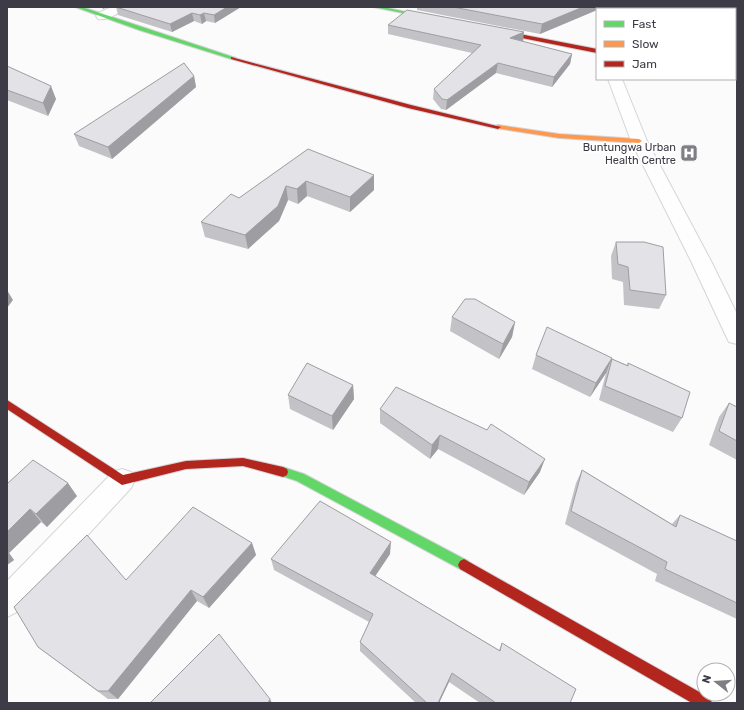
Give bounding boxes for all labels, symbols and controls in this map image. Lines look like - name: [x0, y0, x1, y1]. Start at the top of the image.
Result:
- legend: [596, 8, 736, 80]
- text: Fast: [632, 17, 656, 31]
- text: Slow: [632, 37, 659, 51]
- text: Jam: [632, 57, 657, 71]
- place label: Buntungwa Urban Health Centre: [583, 141, 676, 167]
- hospital icon: Buntungwa Urban Health Centre: [679, 143, 699, 163]
- north arrow: [696, 662, 736, 702]
- text: N: [700, 673, 714, 685]

